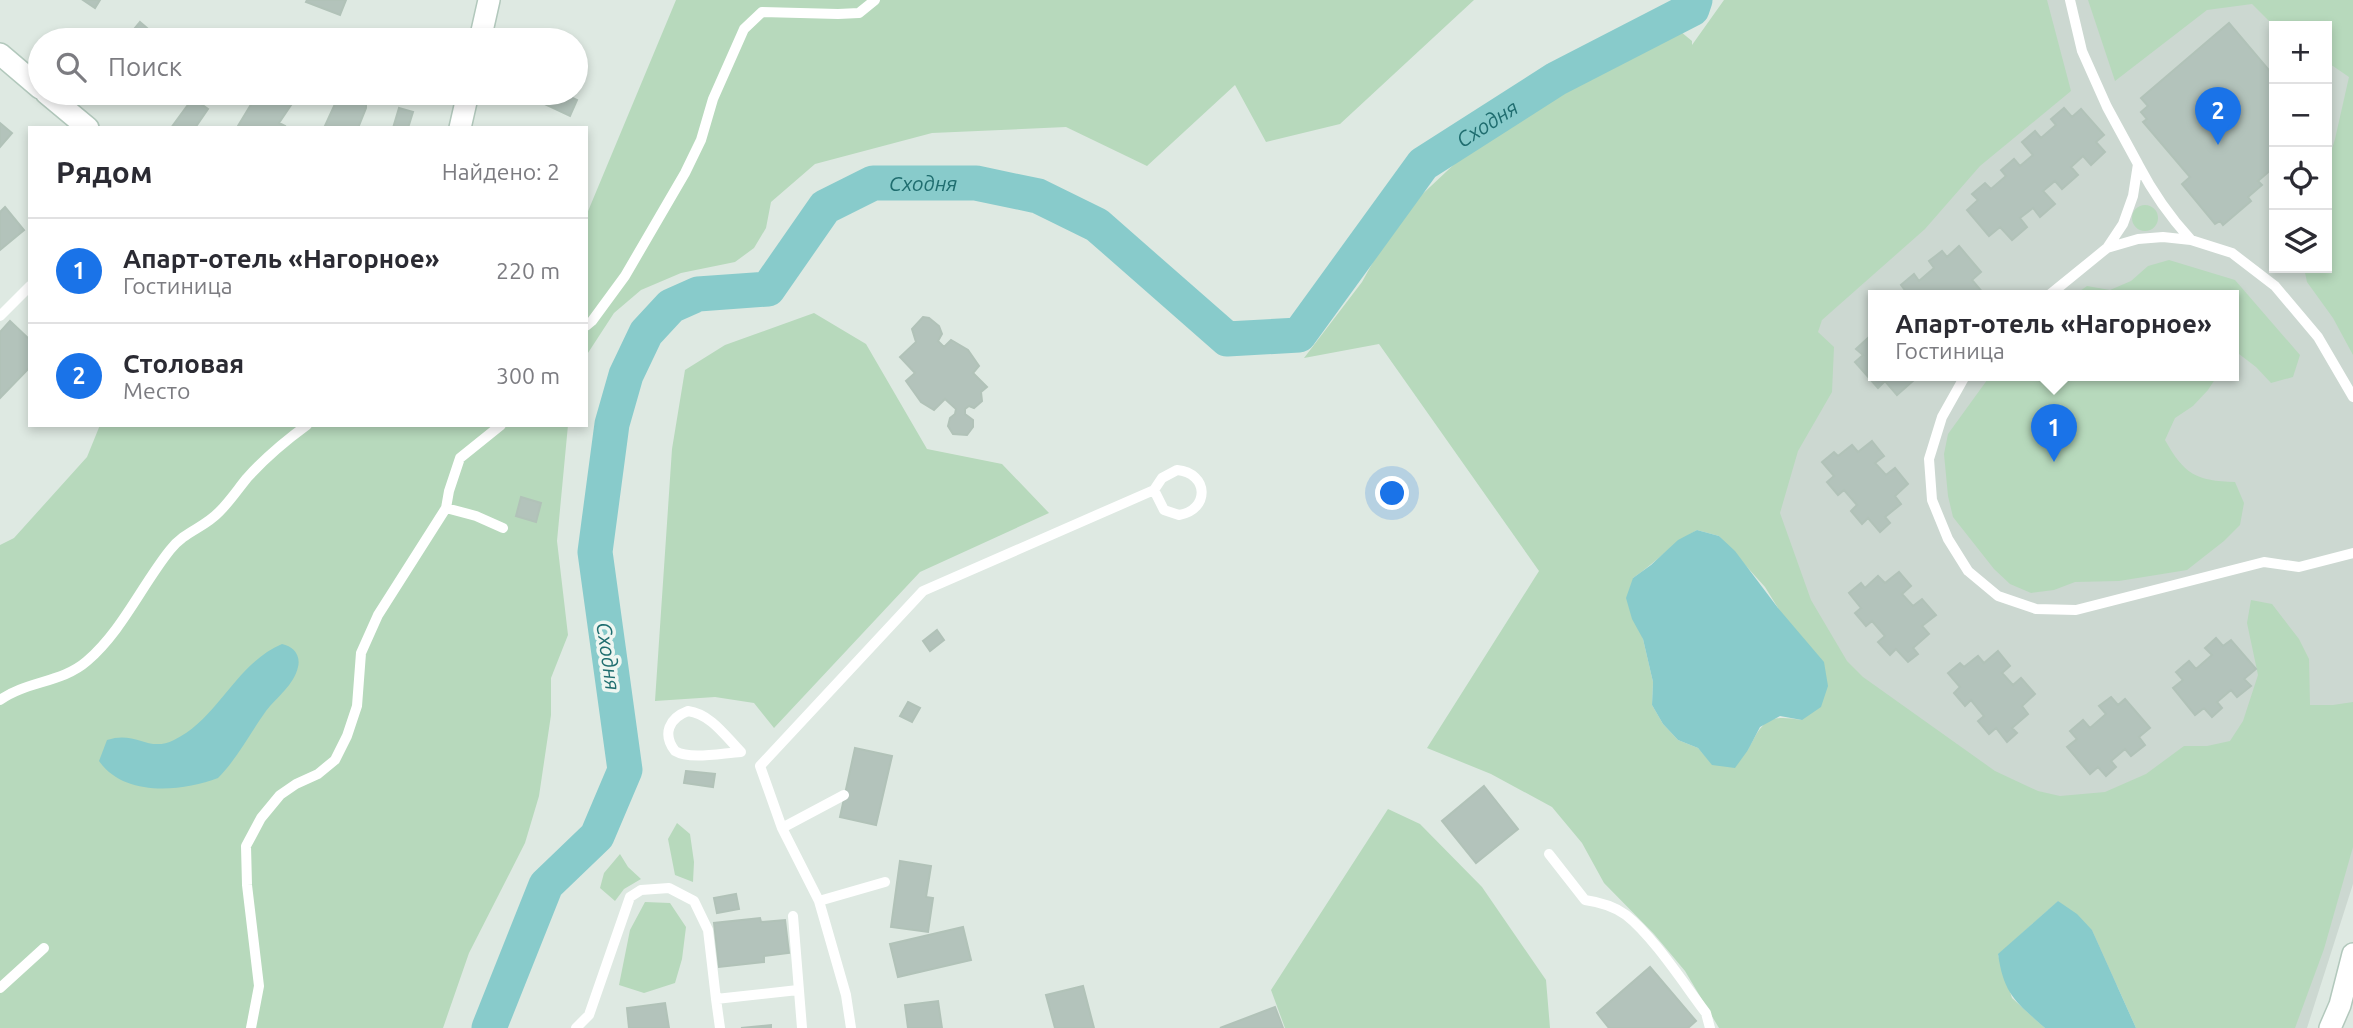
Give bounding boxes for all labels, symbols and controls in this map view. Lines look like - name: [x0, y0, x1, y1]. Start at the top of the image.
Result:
- map controls: [2269, 21, 2332, 273]
- button: +: [2269, 21, 2332, 84]
- search box: [28, 28, 588, 105]
- icon: search: [52, 48, 90, 86]
- text: Поиск: [108, 52, 182, 81]
- button: −: [2269, 84, 2332, 147]
- pin: 2: [2195, 87, 2241, 145]
- water label: Сходня: [1451, 95, 1522, 152]
- button: locate: [2269, 147, 2332, 210]
- text: Рядом: [56, 155, 152, 189]
- text: Найдено: 2: [442, 159, 560, 184]
- water label: Сходня: [889, 171, 957, 195]
- button: layers: [2269, 210, 2332, 273]
- text: Апарт-отель «Нагорное»: [123, 244, 439, 273]
- text: 1: [73, 258, 85, 283]
- text: 220 m: [496, 258, 560, 283]
- text: Гостиница: [123, 273, 233, 298]
- popup: [1868, 290, 2239, 381]
- text: Апарт-отель «Нагорное»: [1895, 309, 2212, 338]
- text: Гостиница: [1895, 338, 2005, 363]
- text: Столовая: [123, 349, 244, 378]
- text: 2: [73, 363, 85, 388]
- text: 300 m: [496, 363, 560, 388]
- text: Место: [123, 378, 190, 403]
- pin: 1: [2031, 404, 2077, 462]
- your location: [1375, 476, 1409, 510]
- water label: Сходня: [592, 620, 626, 692]

